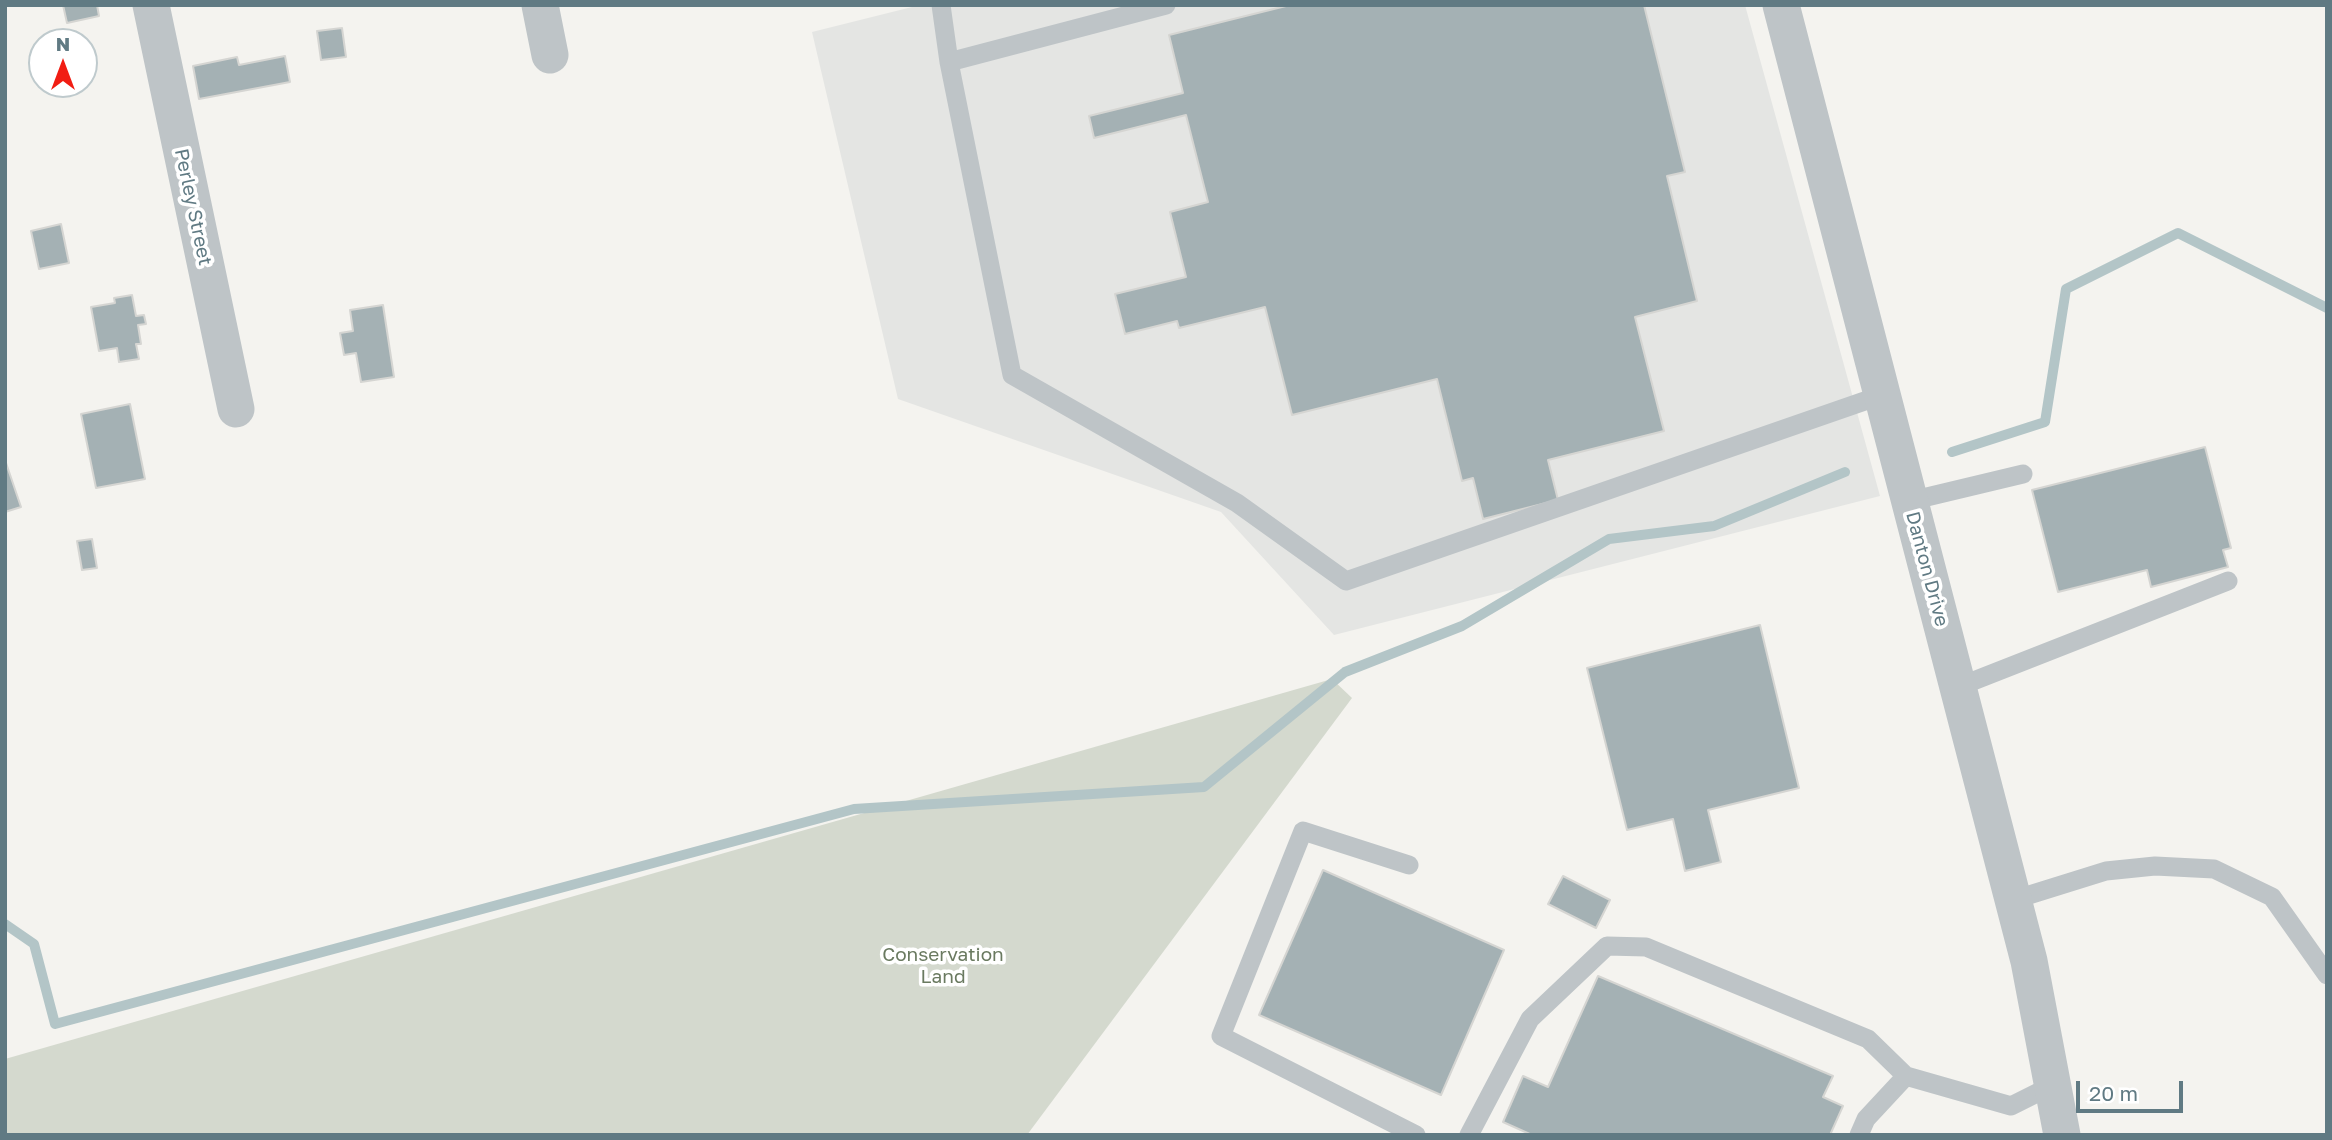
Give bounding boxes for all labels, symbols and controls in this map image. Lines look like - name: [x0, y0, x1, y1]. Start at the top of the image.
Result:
- north arrow: [28, 28, 98, 98]
- text: N: [56, 32, 70, 55]
- street label: Perley Street: [169, 147, 217, 267]
- street label: Danton Drive: [1901, 509, 1953, 629]
- park label: Conservation Land: [882, 944, 1004, 988]
- scale bar: [2080, 1066, 2187, 1110]
- text: 20 m: [2089, 1080, 2138, 1106]

